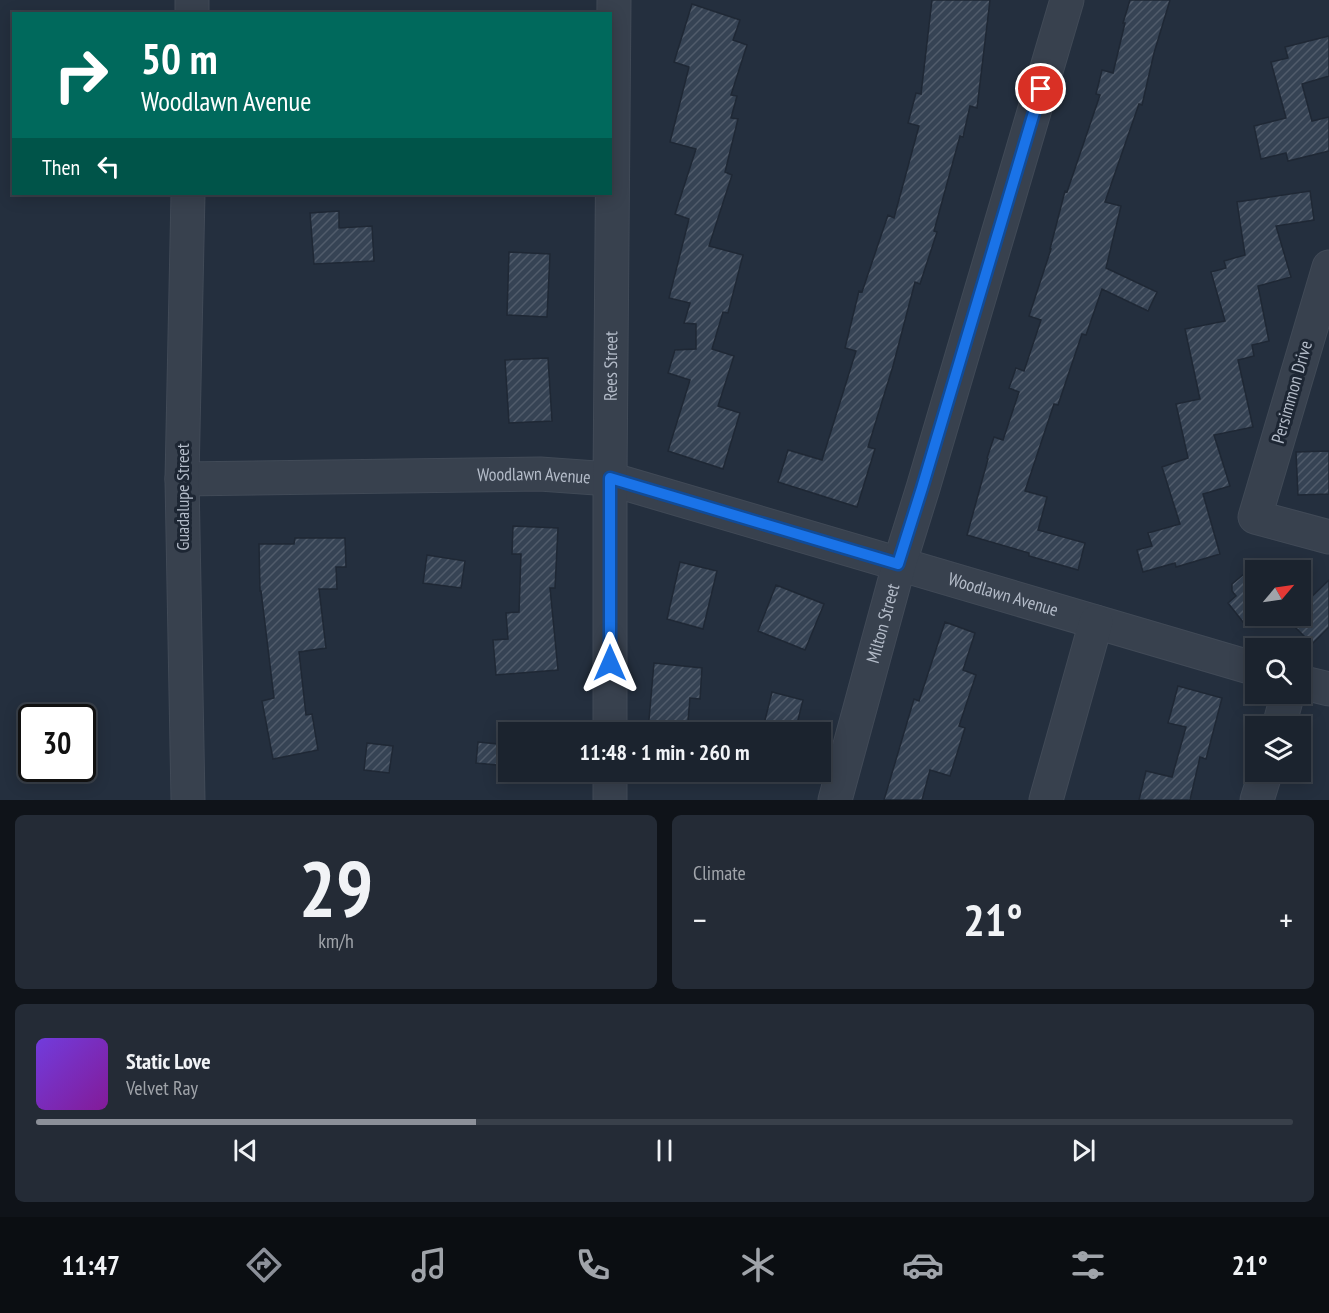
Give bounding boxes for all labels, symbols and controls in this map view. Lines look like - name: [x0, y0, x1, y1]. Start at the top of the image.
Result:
- text: 50 m: [141, 31, 218, 86]
- icon: right: [42, 36, 120, 114]
- pin: [1015, 63, 1066, 114]
- icon: arrive: [1024, 72, 1057, 105]
- text: Woodlawn Avenue: [141, 84, 311, 118]
- icon: left: [92, 150, 125, 183]
- text: Then: [42, 153, 80, 181]
- street label: Rees Street: [599, 331, 622, 401]
- street label: Persimmon Drive: [1266, 338, 1317, 446]
- street label: Guadalupe Street: [171, 443, 194, 551]
- street label: Woodlawn Avenue: [477, 462, 592, 489]
- north arrow: [1245, 560, 1311, 626]
- map controls: [1245, 560, 1311, 782]
- street label: Woodlawn Avenue: [946, 567, 1061, 621]
- street label: Milton Street: [861, 581, 904, 665]
- position arrow: [578, 631, 642, 695]
- button: search: [1245, 638, 1311, 704]
- speed limit sign: 30: [18, 704, 96, 782]
- button: layers: [1245, 716, 1311, 782]
- text: 11:48 · 1 min · 260 m: [579, 738, 750, 766]
- text: 29: [299, 838, 373, 939]
- text: Climate: [693, 860, 746, 886]
- text: 21°: [963, 890, 1023, 948]
- text: −: [693, 898, 707, 941]
- text: +: [1279, 898, 1293, 941]
- text: km/h: [318, 928, 354, 954]
- text: Static Love: [126, 1047, 211, 1075]
- text: Velvet Ray: [126, 1075, 198, 1101]
- icon: previous: [229, 1134, 262, 1167]
- icon: pause: [648, 1134, 681, 1167]
- icon: next: [1067, 1134, 1100, 1167]
- icon: directions: [243, 1244, 285, 1286]
- icon: music: [408, 1244, 450, 1286]
- icon: phone: [572, 1244, 614, 1286]
- icon: climate: [737, 1244, 779, 1286]
- icon: car: [902, 1244, 944, 1286]
- icon: filters: [1067, 1244, 1109, 1286]
- text: 11:47: [61, 1248, 120, 1282]
- text: 21°: [1232, 1248, 1267, 1282]

